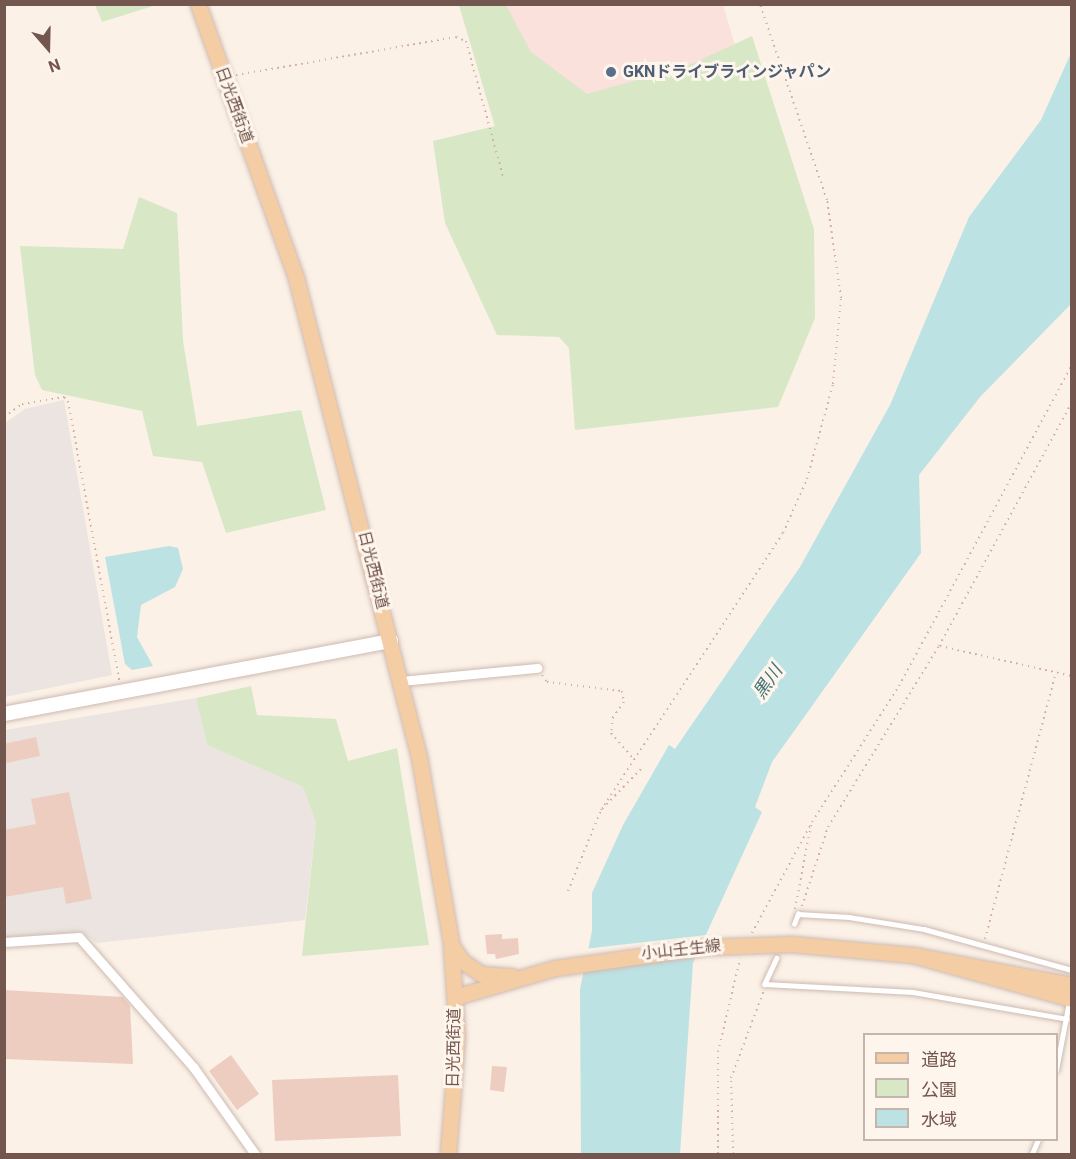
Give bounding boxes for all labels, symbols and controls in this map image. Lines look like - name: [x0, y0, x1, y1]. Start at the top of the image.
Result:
- north arrow: [18, 18, 78, 78]
- text: N: [46, 55, 63, 76]
- place label: GKNドライブラインジャパン: [623, 62, 831, 82]
- street label: 日光西街道: [211, 64, 257, 146]
- marker: GKNドライブラインジャパン: [604, 65, 618, 79]
- street label: 日光西街道: [354, 529, 392, 611]
- water label: 黒川: [749, 661, 787, 703]
- street label: 小山壬生線: [640, 936, 722, 964]
- street label: 日光西街道: [444, 1008, 464, 1088]
- legend: [863, 1033, 1058, 1141]
- text: 道路: [921, 1049, 957, 1070]
- text: 公園: [921, 1079, 957, 1100]
- text: 水域: [921, 1109, 957, 1130]

